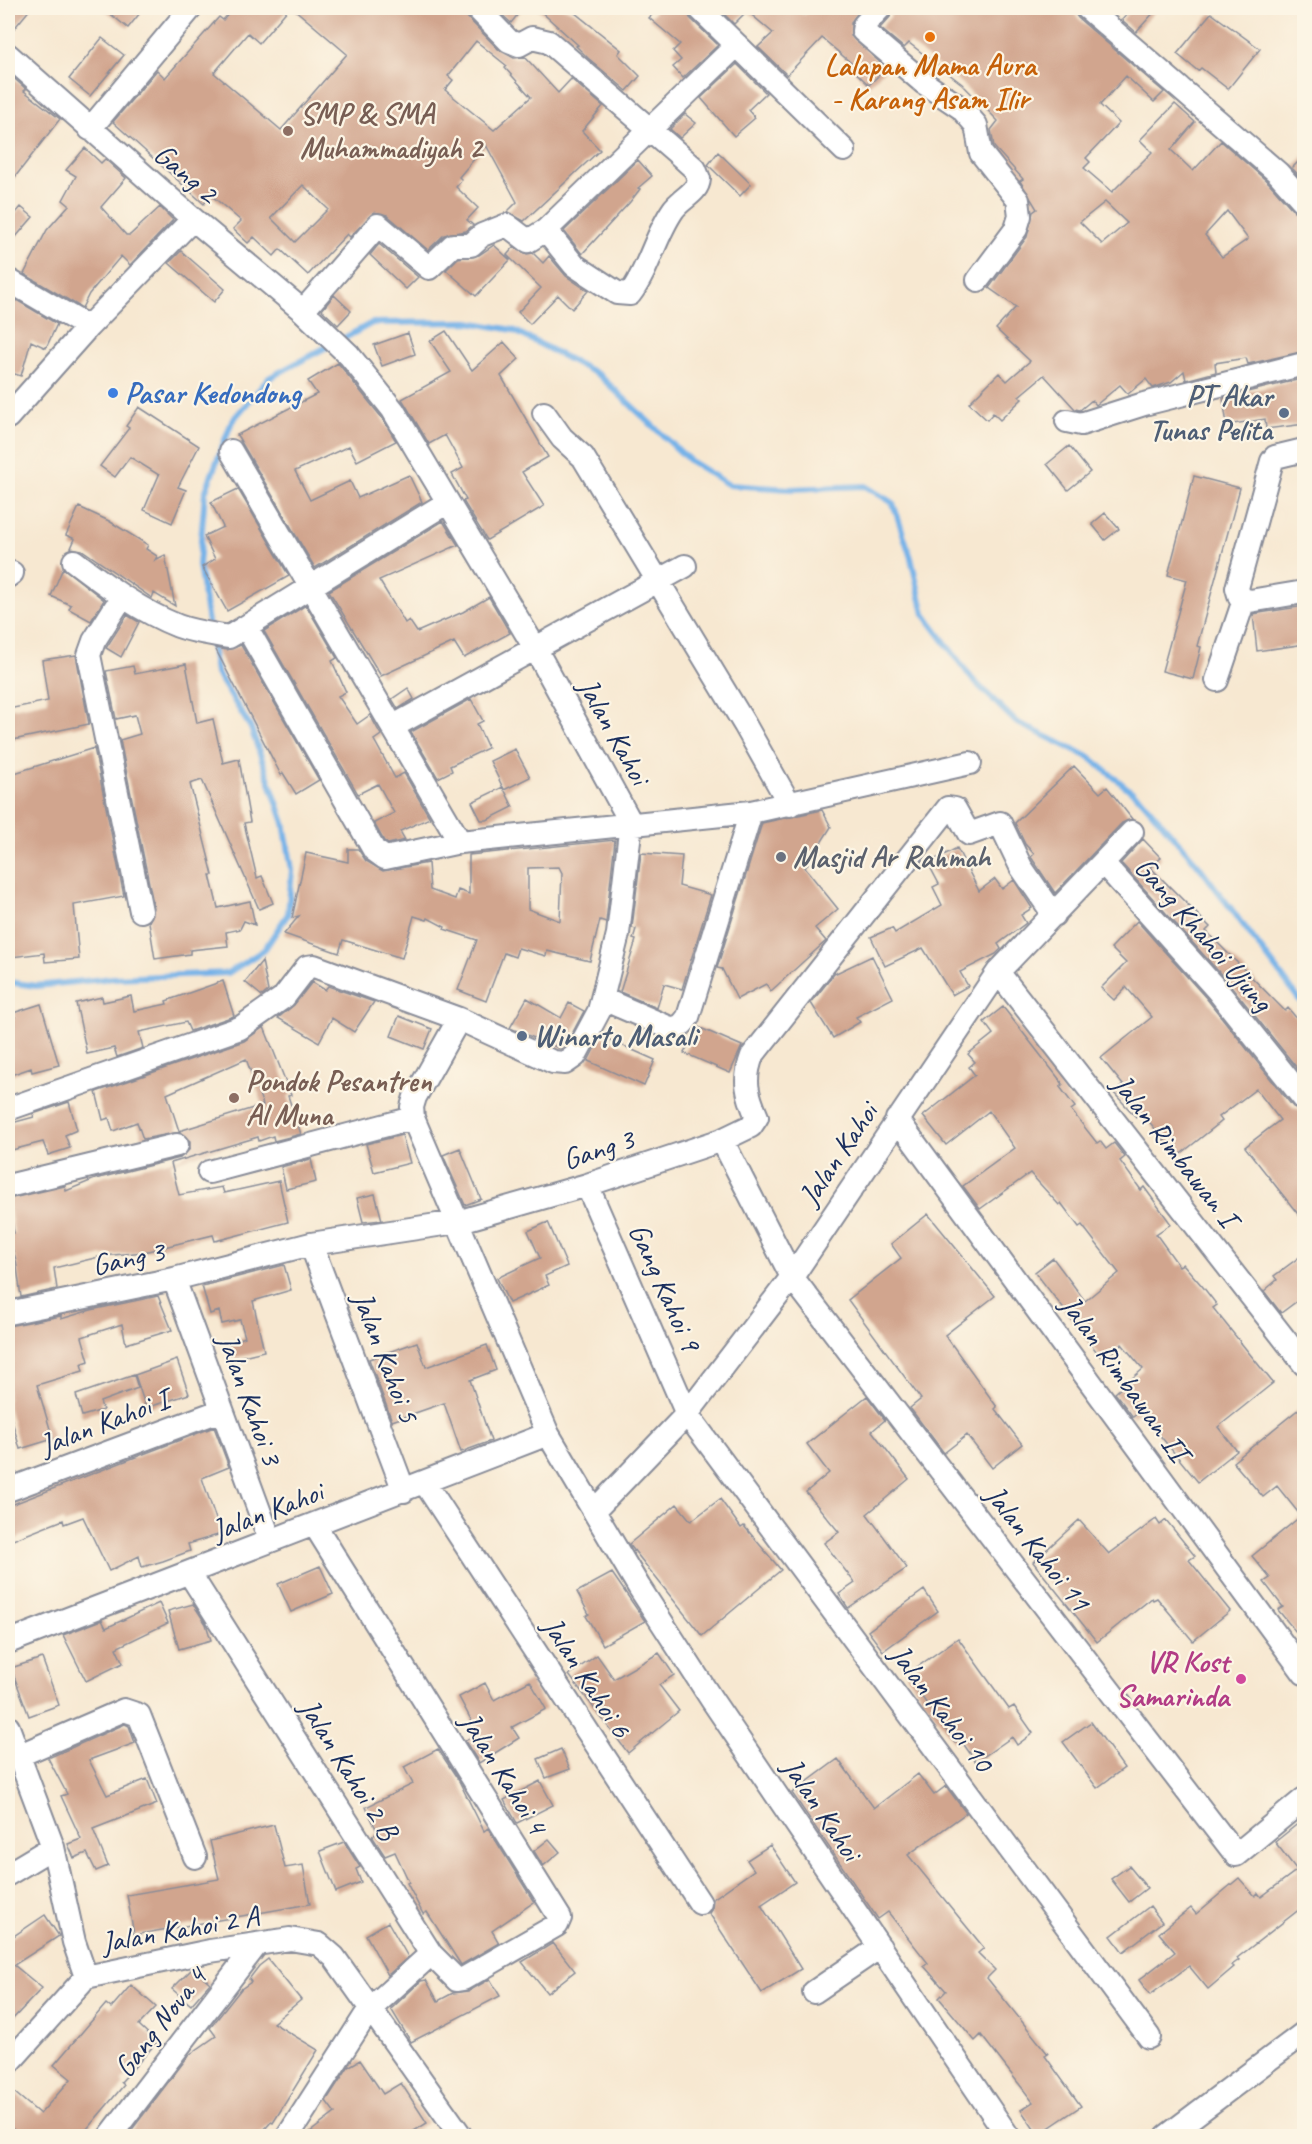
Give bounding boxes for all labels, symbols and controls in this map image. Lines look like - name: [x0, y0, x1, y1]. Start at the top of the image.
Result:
- marker: Lalapan Mama Aura - Karang Asam Ilir: [923, 30, 937, 44]
- place label: Lalapan Mama Aura - Karang Asam Ilir: [824, 46, 1038, 118]
- place label: SMP & SMA Muhammadiyah 2: [300, 95, 485, 168]
- marker: SMP & SMA Muhammadiyah 2: [281, 124, 295, 138]
- street label: Gang 2: [146, 135, 228, 213]
- place label: Pasar Kedondong: [125, 374, 303, 412]
- place label: PT Akar Tunas Pelita: [1149, 377, 1275, 449]
- marker: Pasar Kedondong: [106, 386, 120, 400]
- marker: PT Akar Tunas Pelita: [1277, 406, 1291, 420]
- street label: Jalan Kahoi: [568, 669, 660, 794]
- place label: Masjid Ar Rahmah: [793, 838, 992, 876]
- street label: Gang Khahoi Ujung: [1126, 849, 1282, 1020]
- marker: Masjid Ar Rahmah: [774, 850, 788, 864]
- place label: Winarto Masali: [534, 1017, 701, 1055]
- marker: Winarto Masali: [515, 1029, 529, 1043]
- place label: Pondok Pesantren Al Muna: [246, 1062, 433, 1134]
- street label: Jalan Rimbawan I: [1102, 1064, 1251, 1239]
- marker: Pondok Pesantren Al Muna: [227, 1091, 241, 1105]
- street label: Jalan Kahoi: [789, 1093, 888, 1214]
- street label: Gang 3: [558, 1119, 641, 1178]
- street label: Gang Kahoi 9: [620, 1217, 711, 1359]
- street label: Gang 3: [89, 1231, 170, 1284]
- street label: Jalan Kahoi 5: [343, 1285, 429, 1429]
- street label: Jalan Rimbawan II: [1051, 1286, 1201, 1473]
- street label: Jalan Kahoi 3: [208, 1326, 292, 1472]
- street label: Jalan Kahoi I: [32, 1378, 180, 1465]
- street label: Jalan Kahoi: [204, 1471, 331, 1550]
- street label: Jalan Kahoi 11: [976, 1476, 1100, 1620]
- street label: Jalan Kahoi 6: [533, 1608, 641, 1746]
- street label: Jalan Kahoi 10: [880, 1635, 1004, 1781]
- place label: VR Kost Samarinda: [1116, 1643, 1232, 1715]
- marker: VR Kost Samarinda: [1234, 1672, 1248, 1686]
- street label: Jalan Kahoi 2 B: [290, 1690, 409, 1849]
- street label: Jalan Kahoi 4: [451, 1703, 558, 1843]
- street label: Jalan Kahoi: [773, 1749, 872, 1870]
- street label: Jalan Kahoi 2 A: [96, 1896, 263, 1962]
- street label: Gang Nova 4: [105, 1957, 216, 2085]

